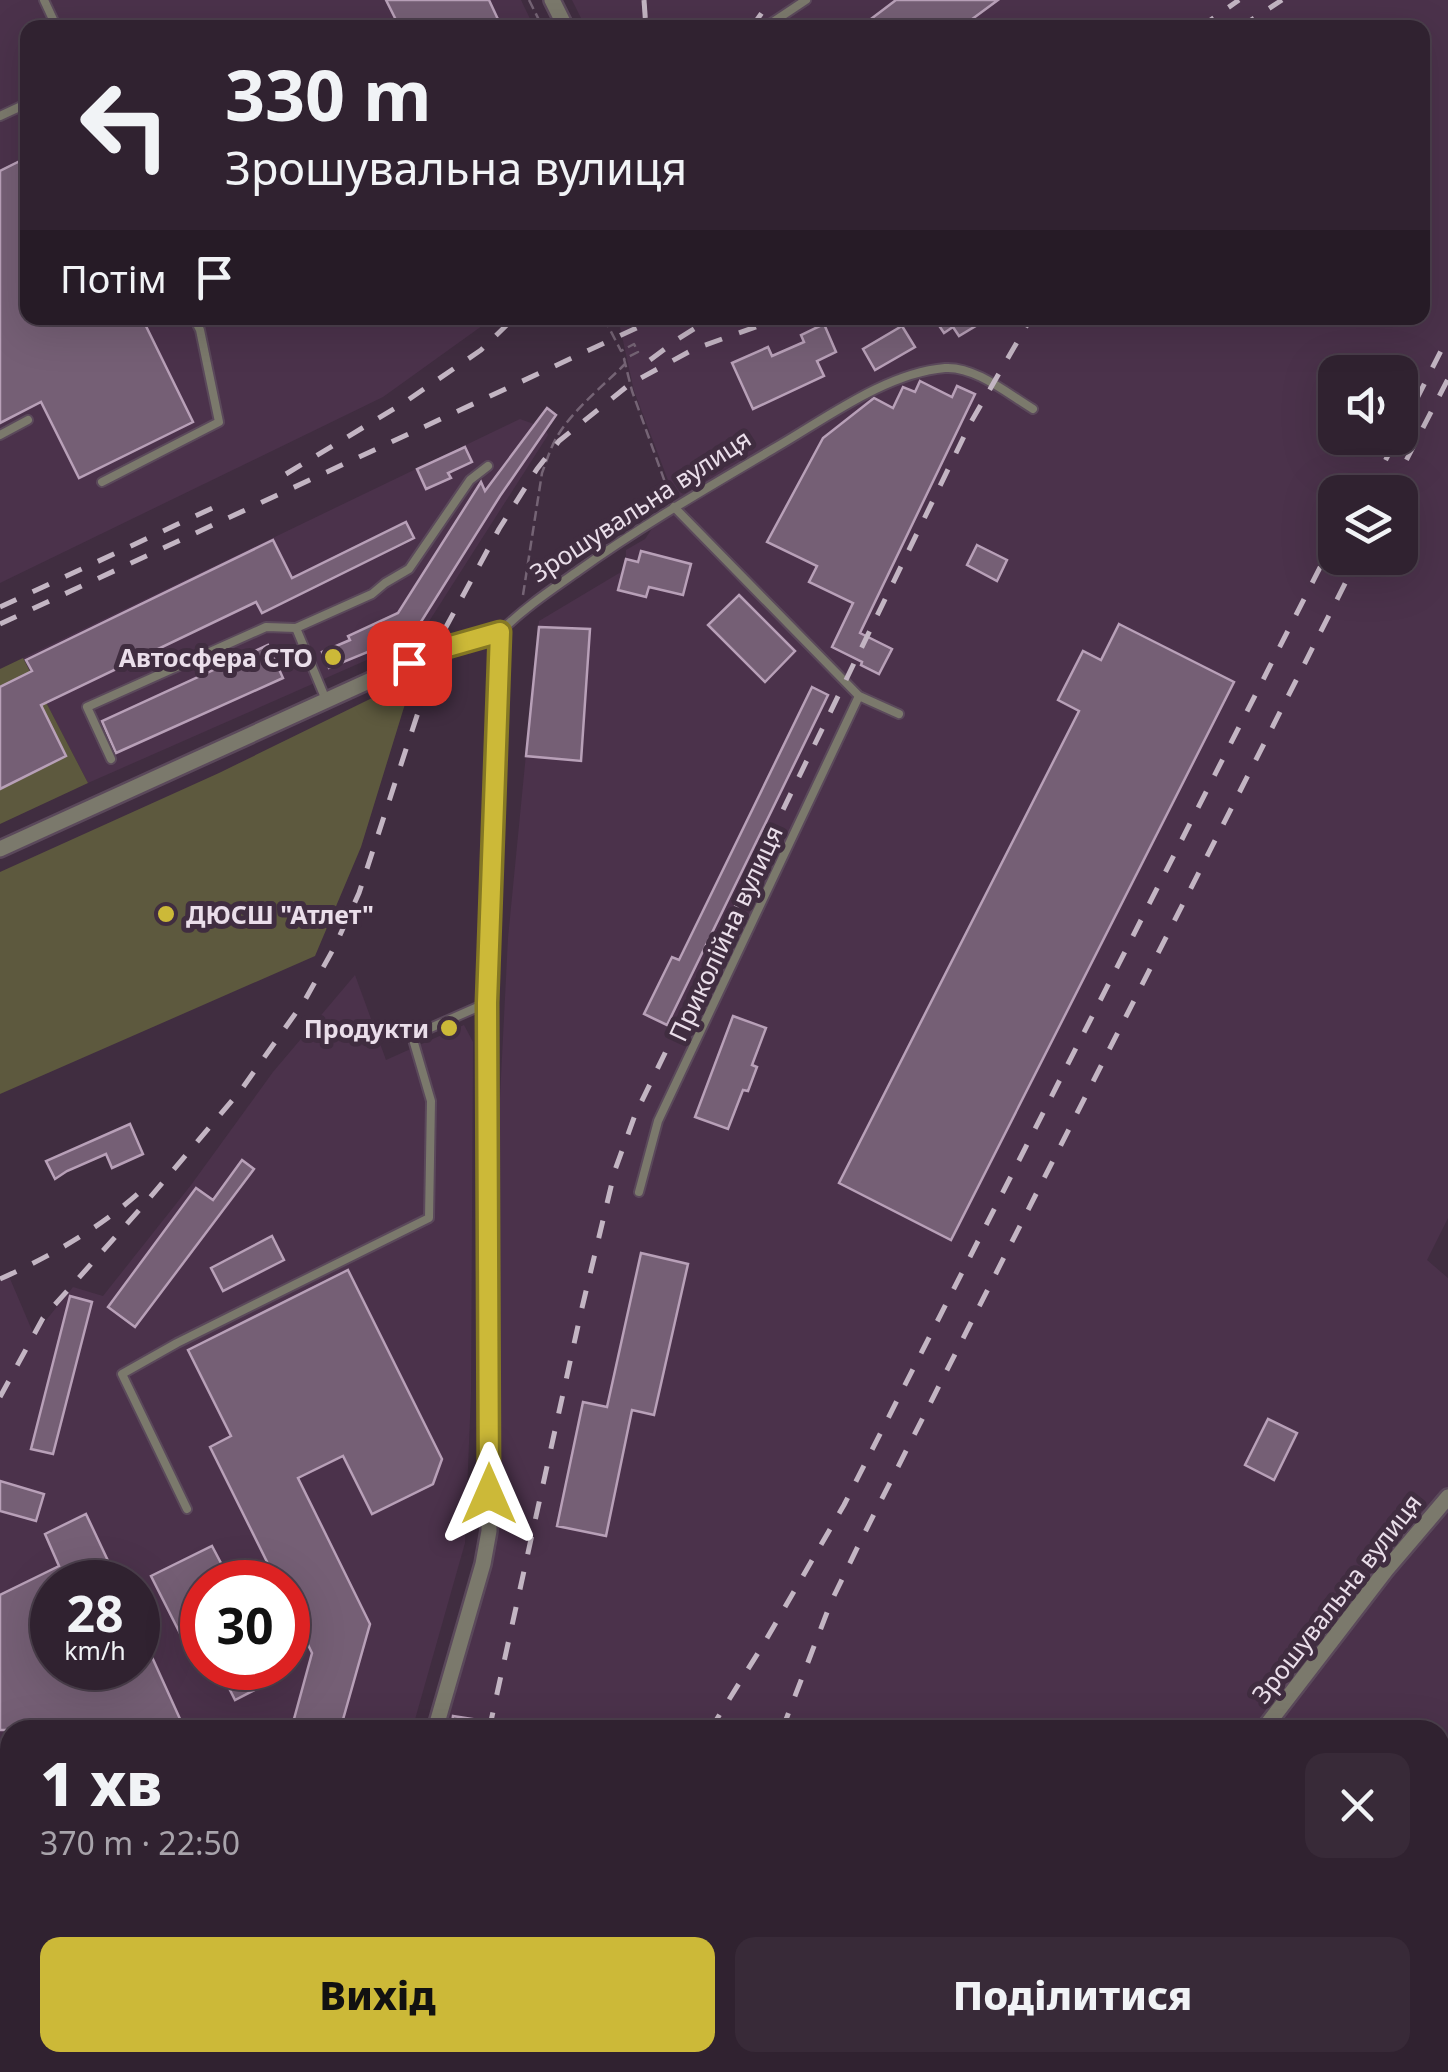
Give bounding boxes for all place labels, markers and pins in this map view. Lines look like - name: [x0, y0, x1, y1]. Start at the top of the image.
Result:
- pin: [367, 621, 452, 706]
- place label: Автосфера СТО: [119, 640, 313, 674]
- marker: Автосфера СТО: [322, 646, 344, 668]
- place label: ДЮСШ "Атлет": [186, 897, 374, 931]
- marker: ДЮСШ "Атлет": [155, 903, 177, 925]
- place label: Продукти: [304, 1011, 429, 1045]
- marker: Продукти: [438, 1017, 460, 1039]

